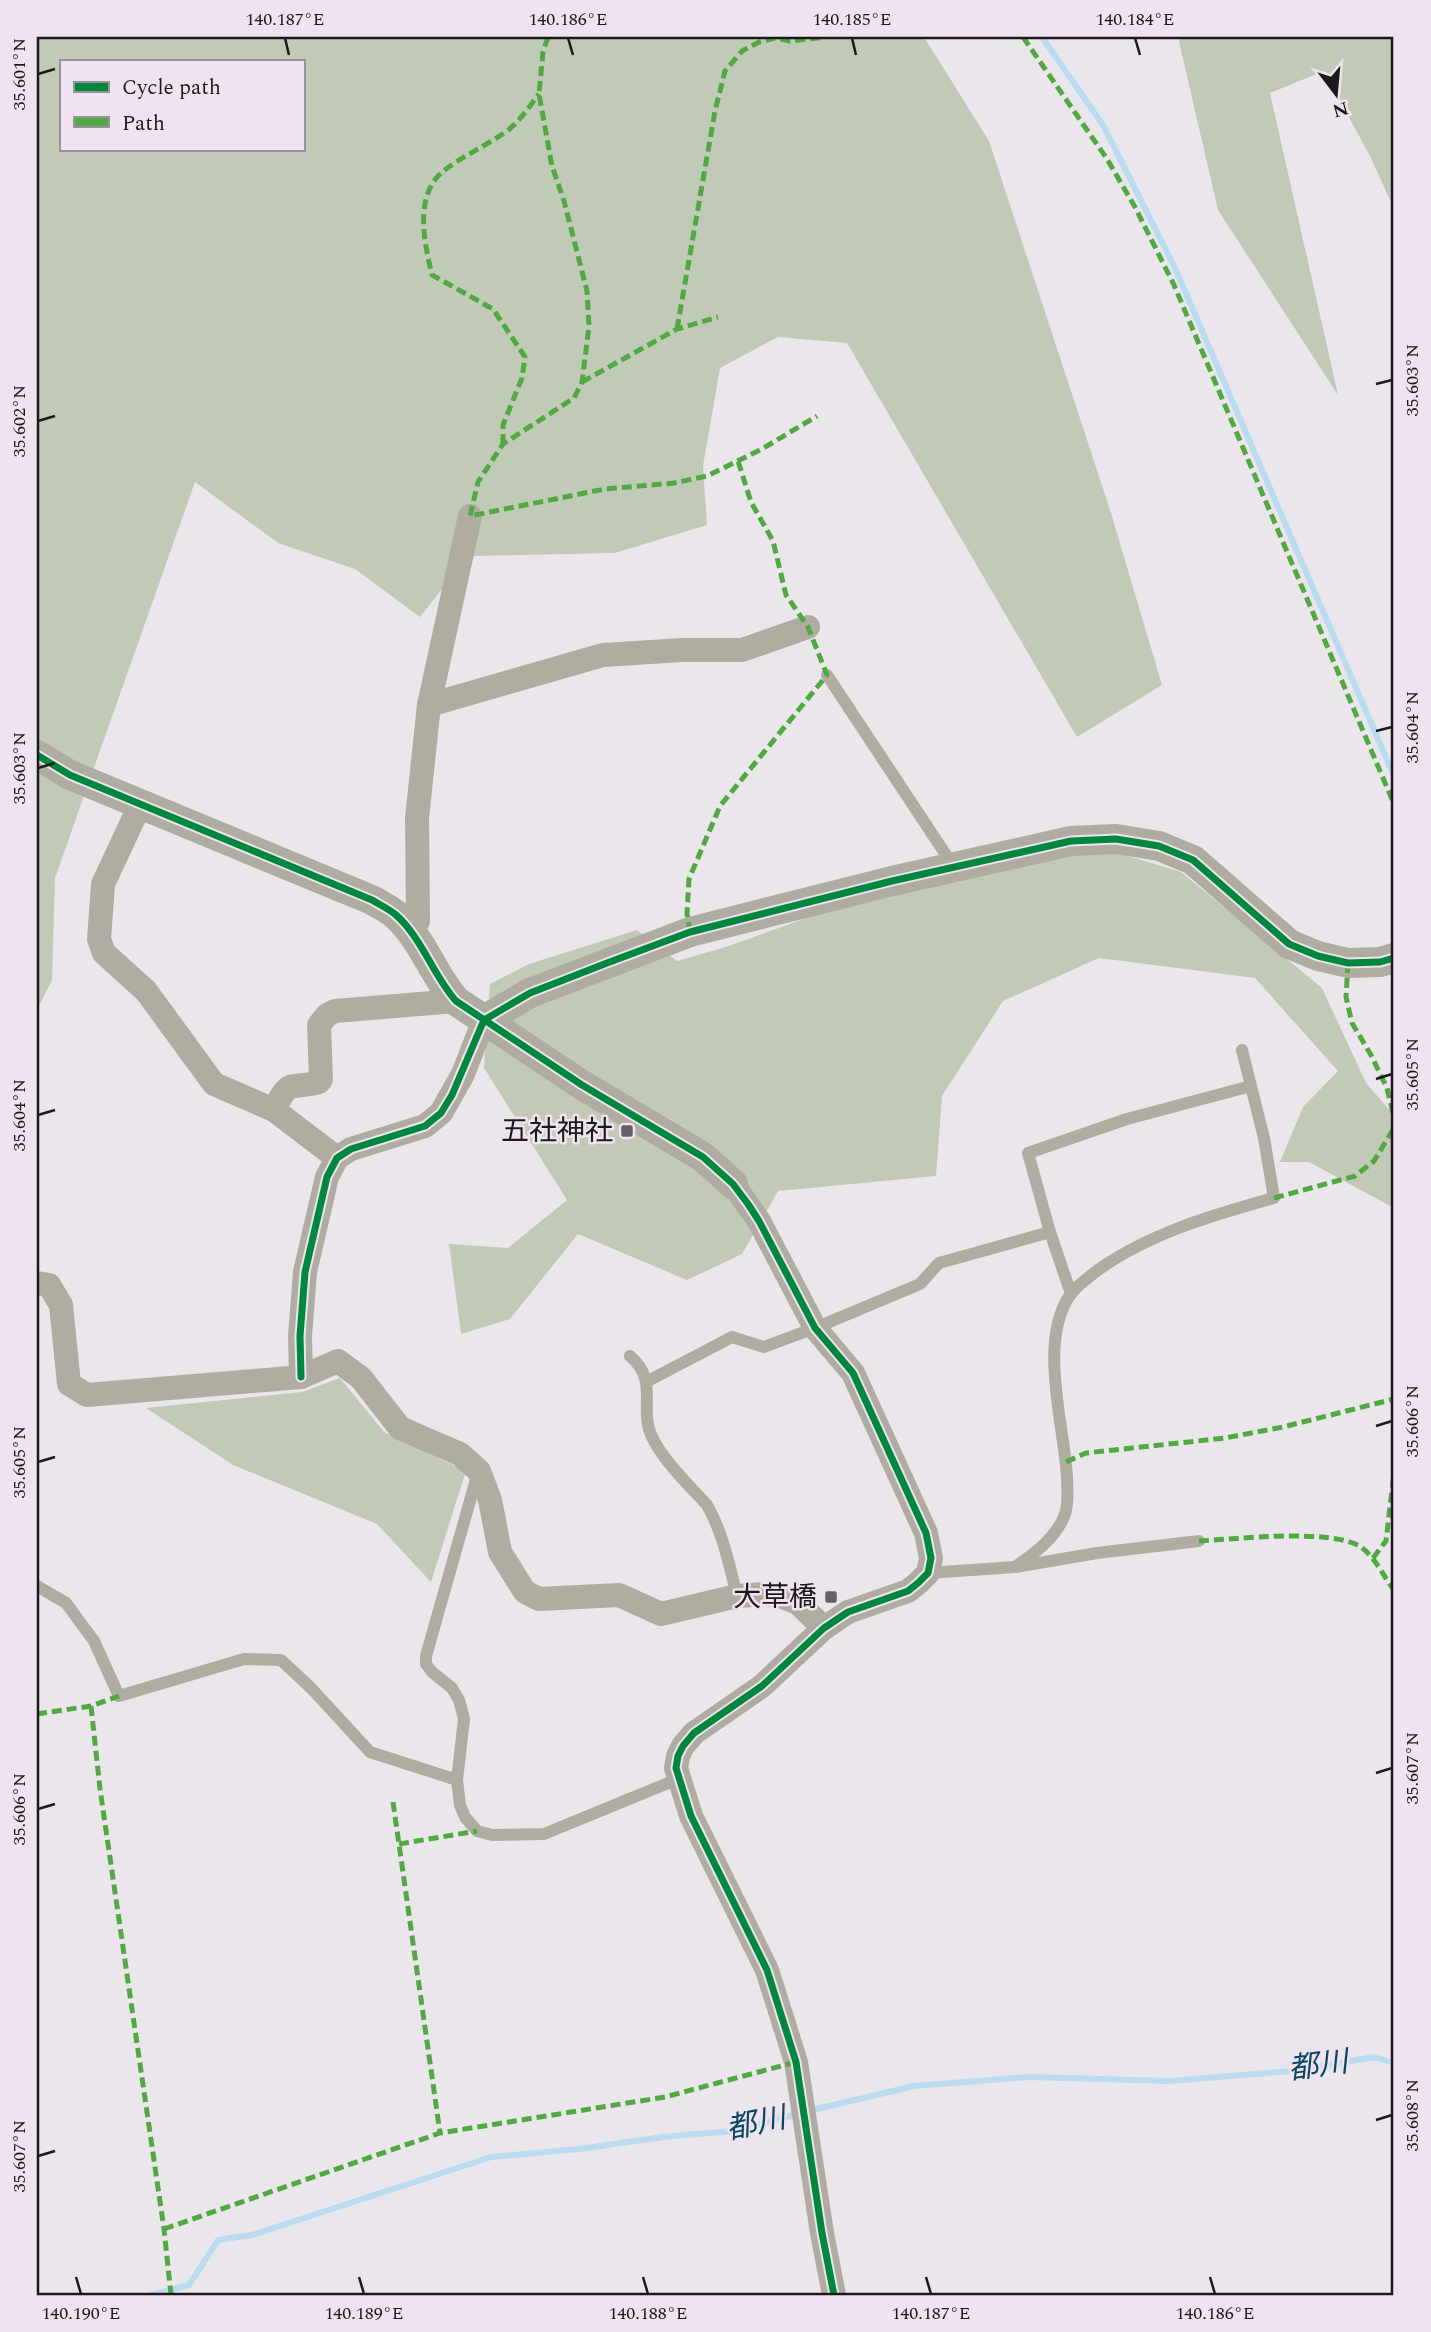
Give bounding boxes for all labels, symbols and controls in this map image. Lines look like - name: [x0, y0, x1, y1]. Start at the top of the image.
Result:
- text: 140.187°E: [245, 6, 325, 33]
- text: 140.186°E: [528, 6, 608, 33]
- text: 140.185°E: [812, 6, 892, 33]
- text: 140.184°E: [1095, 6, 1175, 33]
- text: 35.601°N: [6, 38, 33, 110]
- legend: [60, 60, 304, 150]
- north arrow: [1302, 60, 1372, 130]
- text: Cycle path: [122, 72, 221, 104]
- text: N: [1329, 93, 1352, 125]
- text: Path: [122, 108, 165, 140]
- text: 35.603°N: [1399, 344, 1426, 416]
- text: 35.602°N: [6, 385, 33, 457]
- text: 35.604°N: [1399, 691, 1426, 763]
- text: 35.603°N: [6, 732, 33, 804]
- text: 35.605°N: [1399, 1038, 1426, 1110]
- text: 35.604°N: [6, 1079, 33, 1151]
- place label: 五社神社: [501, 1110, 613, 1153]
- marker: 五社神社: [619, 1123, 635, 1139]
- text: 35.606°N: [1399, 1385, 1426, 1457]
- text: 35.605°N: [6, 1426, 33, 1498]
- place label: 大草橋: [733, 1576, 817, 1619]
- marker: 大草橋: [823, 1589, 839, 1605]
- text: 35.607°N: [1399, 1732, 1426, 1804]
- text: 35.606°N: [6, 1773, 33, 1845]
- water label: 都川: [1285, 2039, 1354, 2093]
- text: 35.608°N: [1399, 2079, 1426, 2151]
- water label: 都川: [722, 2095, 793, 2153]
- text: 35.607°N: [6, 2120, 33, 2192]
- text: 140.190°E: [41, 2300, 121, 2327]
- text: 140.189°E: [324, 2300, 404, 2327]
- text: 140.188°E: [608, 2300, 688, 2327]
- text: 140.187°E: [891, 2300, 971, 2327]
- text: 140.186°E: [1175, 2300, 1255, 2327]

